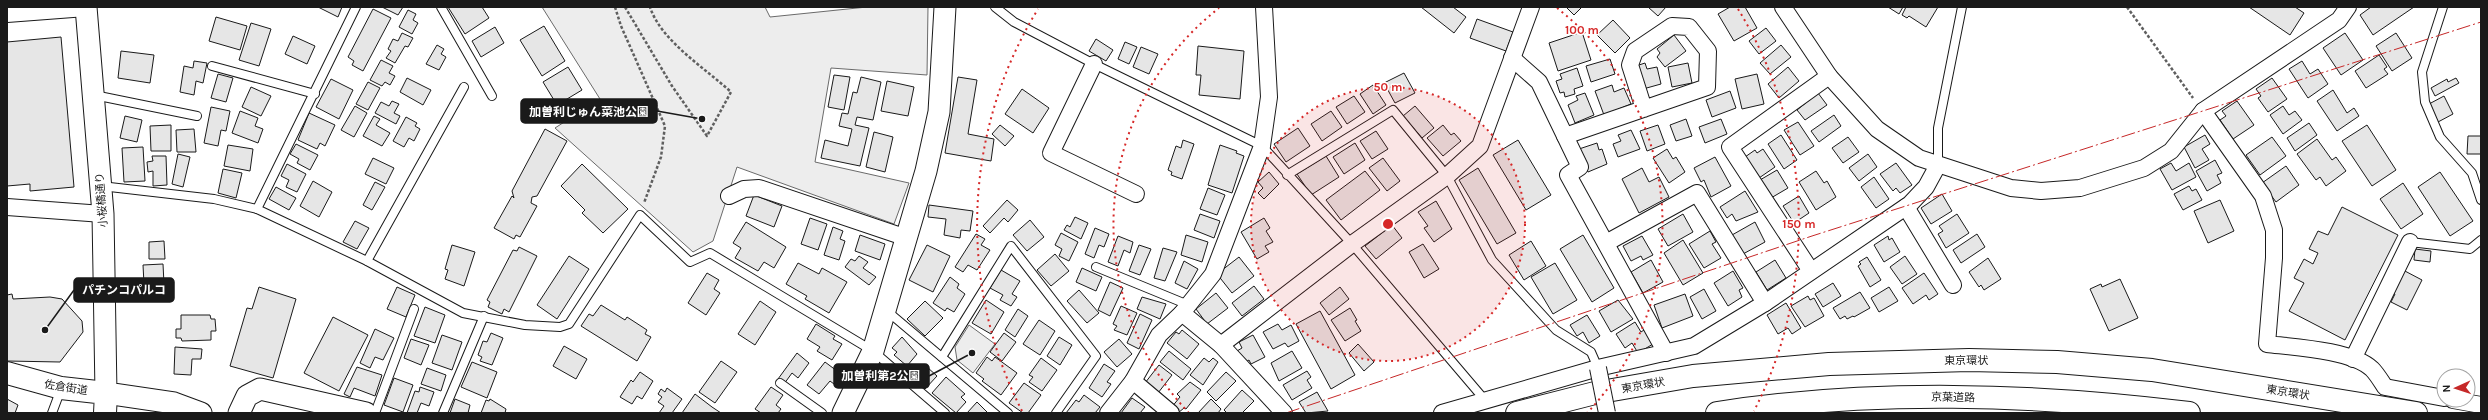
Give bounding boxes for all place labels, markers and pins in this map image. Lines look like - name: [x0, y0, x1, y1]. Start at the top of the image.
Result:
- callout: 加曽利じゅん菜池公園: [521, 99, 657, 123]
- centre of rings: [1381, 217, 1395, 231]
- callout: パチンコパルコ: [74, 278, 174, 302]
- callout: 加曽利第2公園: [834, 364, 929, 388]

